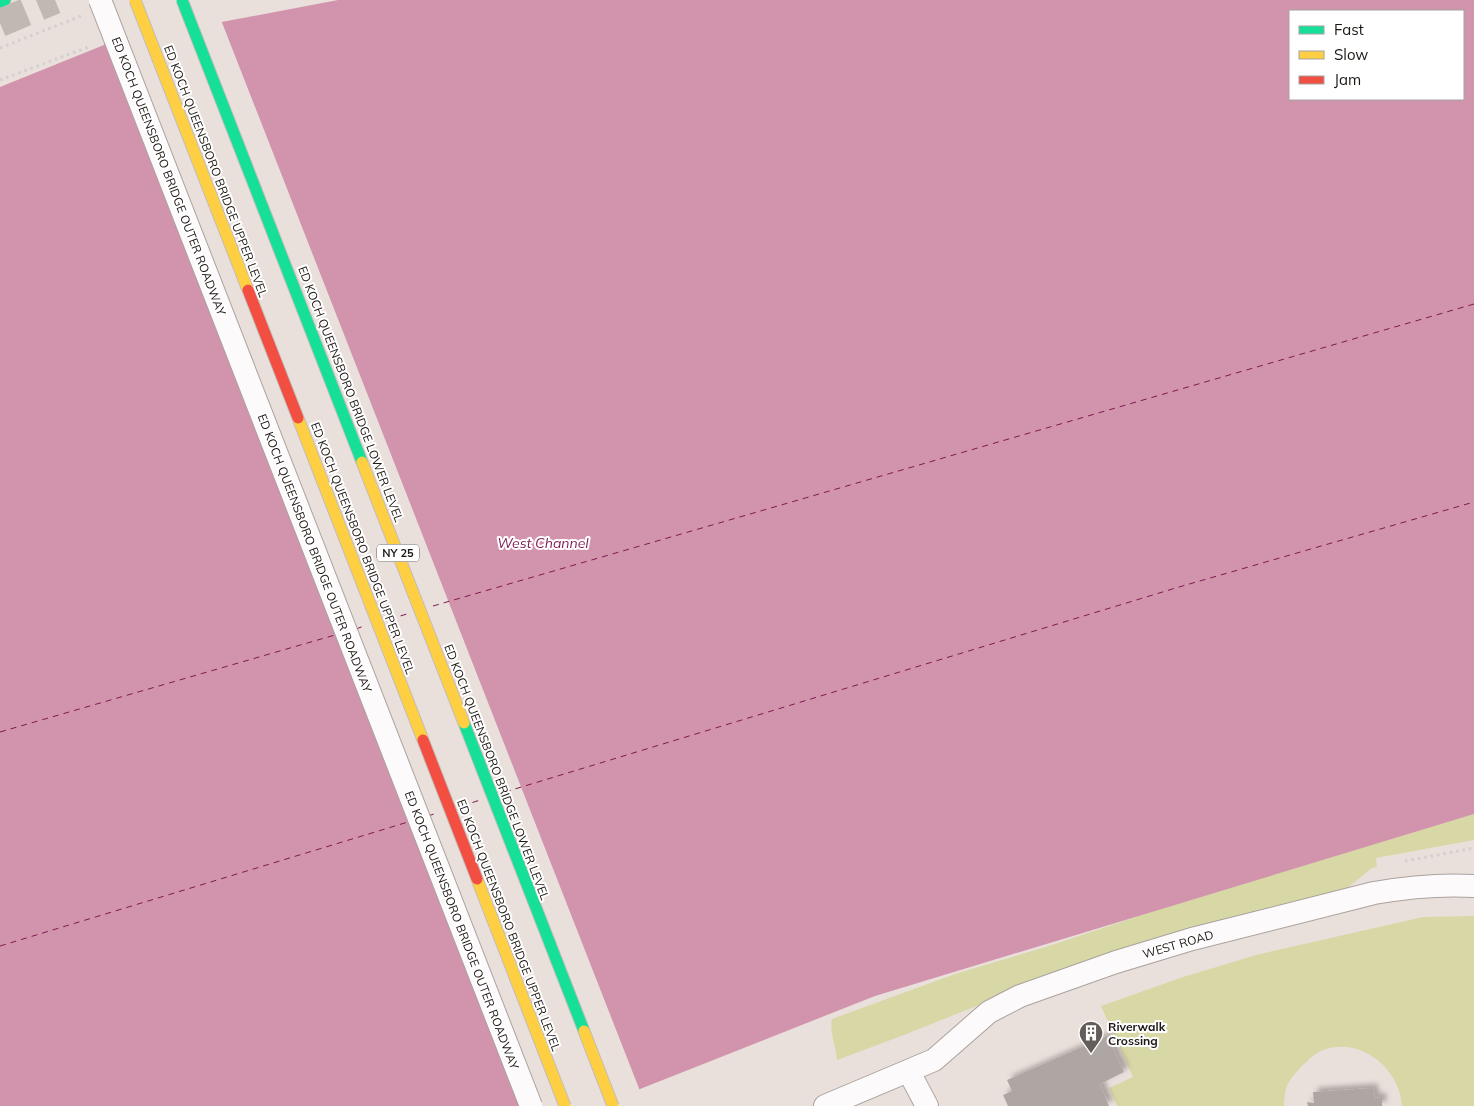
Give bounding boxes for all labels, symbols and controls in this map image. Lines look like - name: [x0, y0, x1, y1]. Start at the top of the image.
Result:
- legend: [1289, 10, 1464, 100]
- text: Fast: [1334, 20, 1364, 39]
- street label: ED KOCH QUEENSBORO BRIDGE OUTER ROADWAY: [109, 35, 229, 318]
- street label: ED KOCH QUEENSBORO BRIDGE UPPER LEVEL: [161, 43, 271, 300]
- text: Slow: [1334, 45, 1368, 64]
- text: Jam: [1334, 70, 1361, 89]
- street label: ED KOCH QUEENSBORO BRIDGE LOWER LEVEL: [295, 264, 407, 524]
- street label: ED KOCH QUEENSBORO BRIDGE OUTER ROADWAY: [255, 412, 375, 695]
- street label: ED KOCH QUEENSBORO BRIDGE UPPER LEVEL: [308, 420, 418, 677]
- water label: West Channel: [497, 534, 589, 552]
- road number: NY 25: [377, 544, 419, 562]
- street label: ED KOCH QUEENSBORO BRIDGE LOWER LEVEL: [441, 642, 553, 902]
- street label: ED KOCH QUEENSBORO BRIDGE OUTER ROADWAY: [402, 789, 522, 1072]
- street label: ED KOCH QUEENSBORO BRIDGE UPPER LEVEL: [454, 797, 564, 1054]
- street label: WEST ROAD: [1141, 927, 1215, 961]
- place label: Riverwalk Crossing: [1108, 1019, 1166, 1048]
- building icon: Riverwalk Crossing: [1078, 1020, 1104, 1054]

